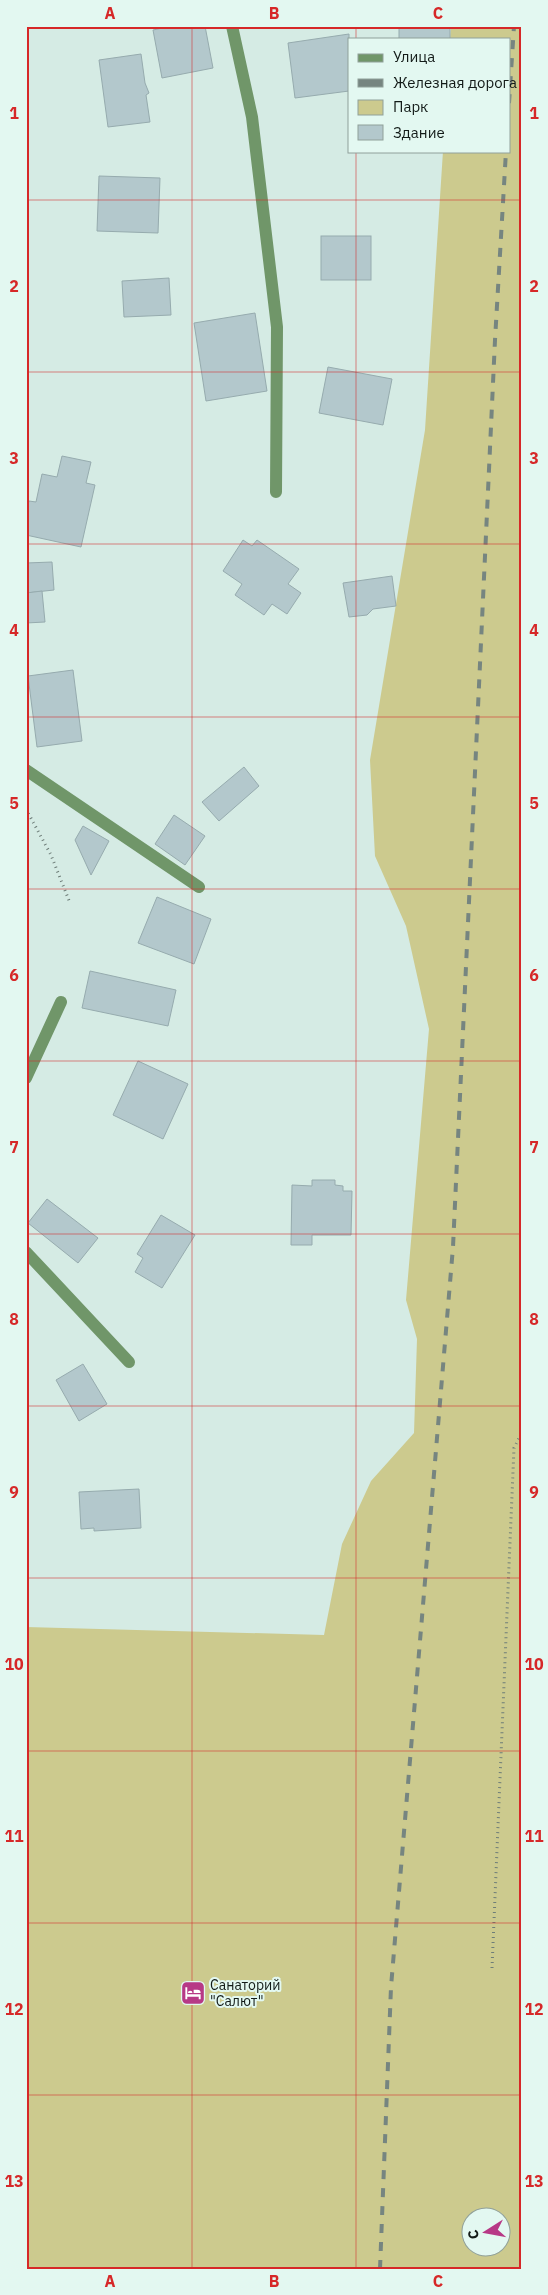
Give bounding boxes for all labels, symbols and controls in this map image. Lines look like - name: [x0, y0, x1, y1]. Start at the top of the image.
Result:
- text: A: [105, 3, 116, 23]
- text: B: [269, 3, 280, 23]
- text: C: [433, 3, 443, 23]
- legend: [348, 38, 510, 152]
- text: Улица: [393, 47, 435, 66]
- text: Железная дорога: [393, 73, 517, 92]
- text: Парк: [393, 97, 428, 116]
- text: 1: [9, 103, 19, 123]
- text: 1: [529, 103, 539, 123]
- text: Здание: [393, 123, 445, 142]
- text: 2: [9, 276, 19, 296]
- text: 2: [529, 276, 539, 296]
- text: 3: [9, 448, 19, 468]
- text: 3: [529, 448, 539, 468]
- text: 4: [9, 620, 19, 640]
- text: 4: [529, 620, 539, 640]
- text: 5: [9, 793, 19, 813]
- text: 5: [529, 793, 539, 813]
- text: 6: [9, 965, 19, 985]
- text: 6: [529, 965, 539, 985]
- text: 7: [9, 1137, 19, 1157]
- text: 7: [529, 1137, 539, 1157]
- text: 8: [9, 1309, 19, 1329]
- text: 8: [529, 1309, 539, 1329]
- text: 9: [9, 1482, 19, 1502]
- text: 9: [529, 1482, 539, 1502]
- text: 10: [4, 1654, 24, 1674]
- text: 10: [524, 1654, 544, 1674]
- text: 11: [4, 1826, 24, 1846]
- text: 11: [524, 1826, 544, 1846]
- place label: Санаторий "Салют": [210, 1976, 280, 2010]
- hotel icon: Санаторий "Салют": [180, 1980, 206, 2006]
- text: 12: [4, 1999, 24, 2019]
- text: 12: [524, 1999, 544, 2019]
- text: 13: [4, 2171, 24, 2191]
- text: 13: [524, 2171, 544, 2191]
- north arrow: [460, 2208, 510, 2258]
- text: С: [464, 2228, 483, 2241]
- text: A: [105, 2271, 116, 2291]
- text: B: [269, 2271, 280, 2291]
- text: C: [433, 2271, 443, 2291]

